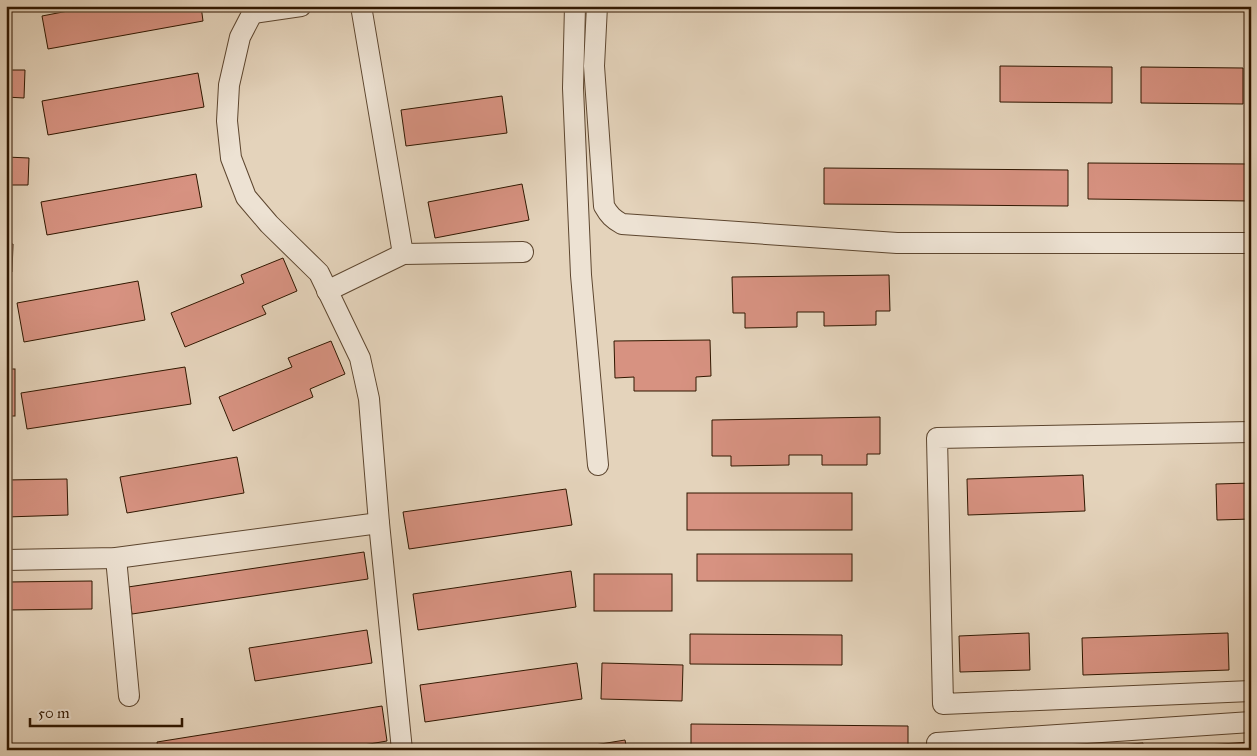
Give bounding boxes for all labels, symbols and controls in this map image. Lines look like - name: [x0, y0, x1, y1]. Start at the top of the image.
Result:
- scale bar: [30, 696, 182, 728]
- text: 50 m: [38, 704, 70, 722]

